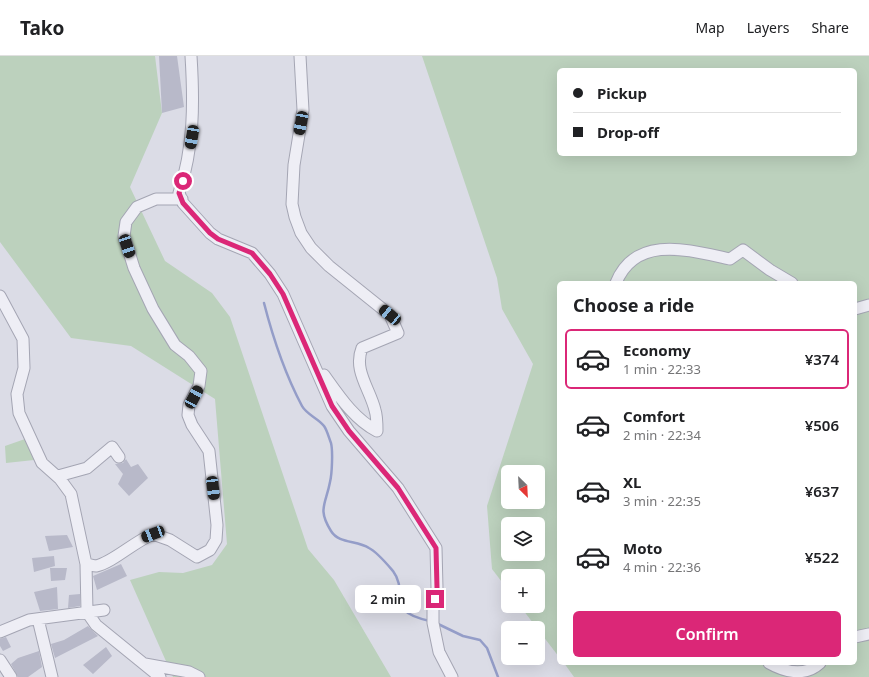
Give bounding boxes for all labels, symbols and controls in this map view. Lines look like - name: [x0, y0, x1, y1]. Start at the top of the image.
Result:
- text: Tako: [20, 15, 64, 41]
- text: Map: [696, 18, 725, 37]
- text: Layers: [747, 18, 789, 37]
- text: Share: [811, 18, 849, 37]
- text: Pickup: [597, 83, 647, 103]
- car: [293, 110, 309, 136]
- text: Drop-off: [597, 122, 659, 142]
- car: [184, 124, 200, 150]
- route start: [174, 172, 192, 190]
- car: [118, 233, 136, 259]
- text: Choose a ride: [573, 293, 694, 317]
- car: [377, 303, 403, 327]
- text: Economy: [623, 340, 691, 360]
- icon: car: [575, 341, 611, 377]
- text: ¥374: [805, 349, 839, 369]
- text: 1 min · 22:33: [623, 360, 701, 378]
- car: [183, 384, 205, 410]
- text: Comfort: [623, 406, 685, 426]
- icon: car: [575, 407, 611, 443]
- text: ¥506: [805, 415, 839, 435]
- text: 2 min · 22:34: [623, 426, 701, 444]
- north arrow: [501, 465, 545, 509]
- map controls: [501, 465, 545, 665]
- text: XL: [623, 472, 641, 492]
- icon: car: [575, 473, 611, 509]
- car: [206, 475, 220, 501]
- text: ¥637: [805, 481, 839, 501]
- text: 3 min · 22:35: [623, 492, 701, 510]
- button: layers: [501, 517, 545, 561]
- car: [140, 524, 166, 544]
- text: Moto: [623, 538, 662, 558]
- icon: car: [575, 539, 611, 575]
- text: ¥522: [805, 547, 839, 567]
- text: 4 min · 22:36: [623, 558, 701, 576]
- button: +: [501, 569, 545, 613]
- callout: 2 min: [355, 585, 421, 613]
- text: 2 min: [370, 590, 406, 608]
- route end: [426, 590, 444, 608]
- button: Confirm: [573, 611, 841, 657]
- button: −: [501, 621, 545, 665]

